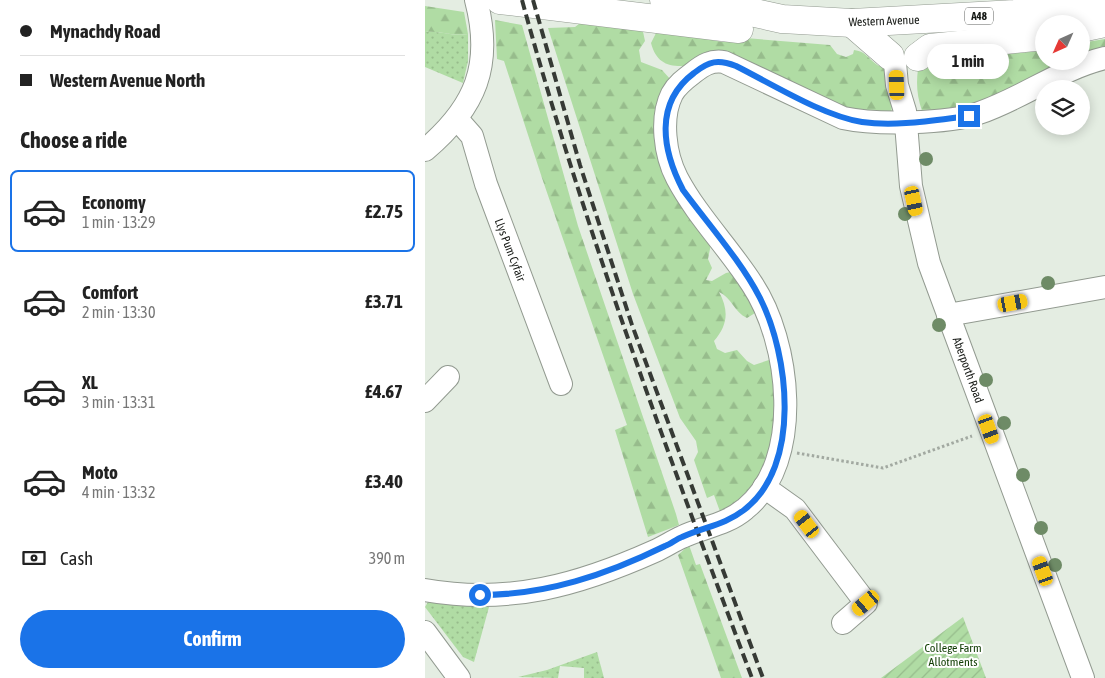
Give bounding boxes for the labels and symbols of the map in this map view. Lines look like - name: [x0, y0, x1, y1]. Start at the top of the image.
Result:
- road number: A48: [965, 8, 993, 24]
- street label: Western Avenue: [848, 13, 920, 29]
- north arrow: [1035, 15, 1090, 70]
- callout: 1 min: [928, 44, 1010, 78]
- car: [888, 70, 905, 100]
- route end: [958, 105, 980, 127]
- car: [903, 185, 924, 217]
- street label: Llys Pum Cyfair: [492, 217, 529, 284]
- car: [996, 293, 1029, 313]
- street label: Aberporth Road: [950, 335, 986, 405]
- car: [976, 412, 1001, 446]
- car: [791, 508, 822, 540]
- car: [1030, 554, 1055, 588]
- route start: [469, 584, 491, 606]
- car: [849, 588, 882, 618]
- park label: College Farm Allotments: [924, 641, 982, 669]

